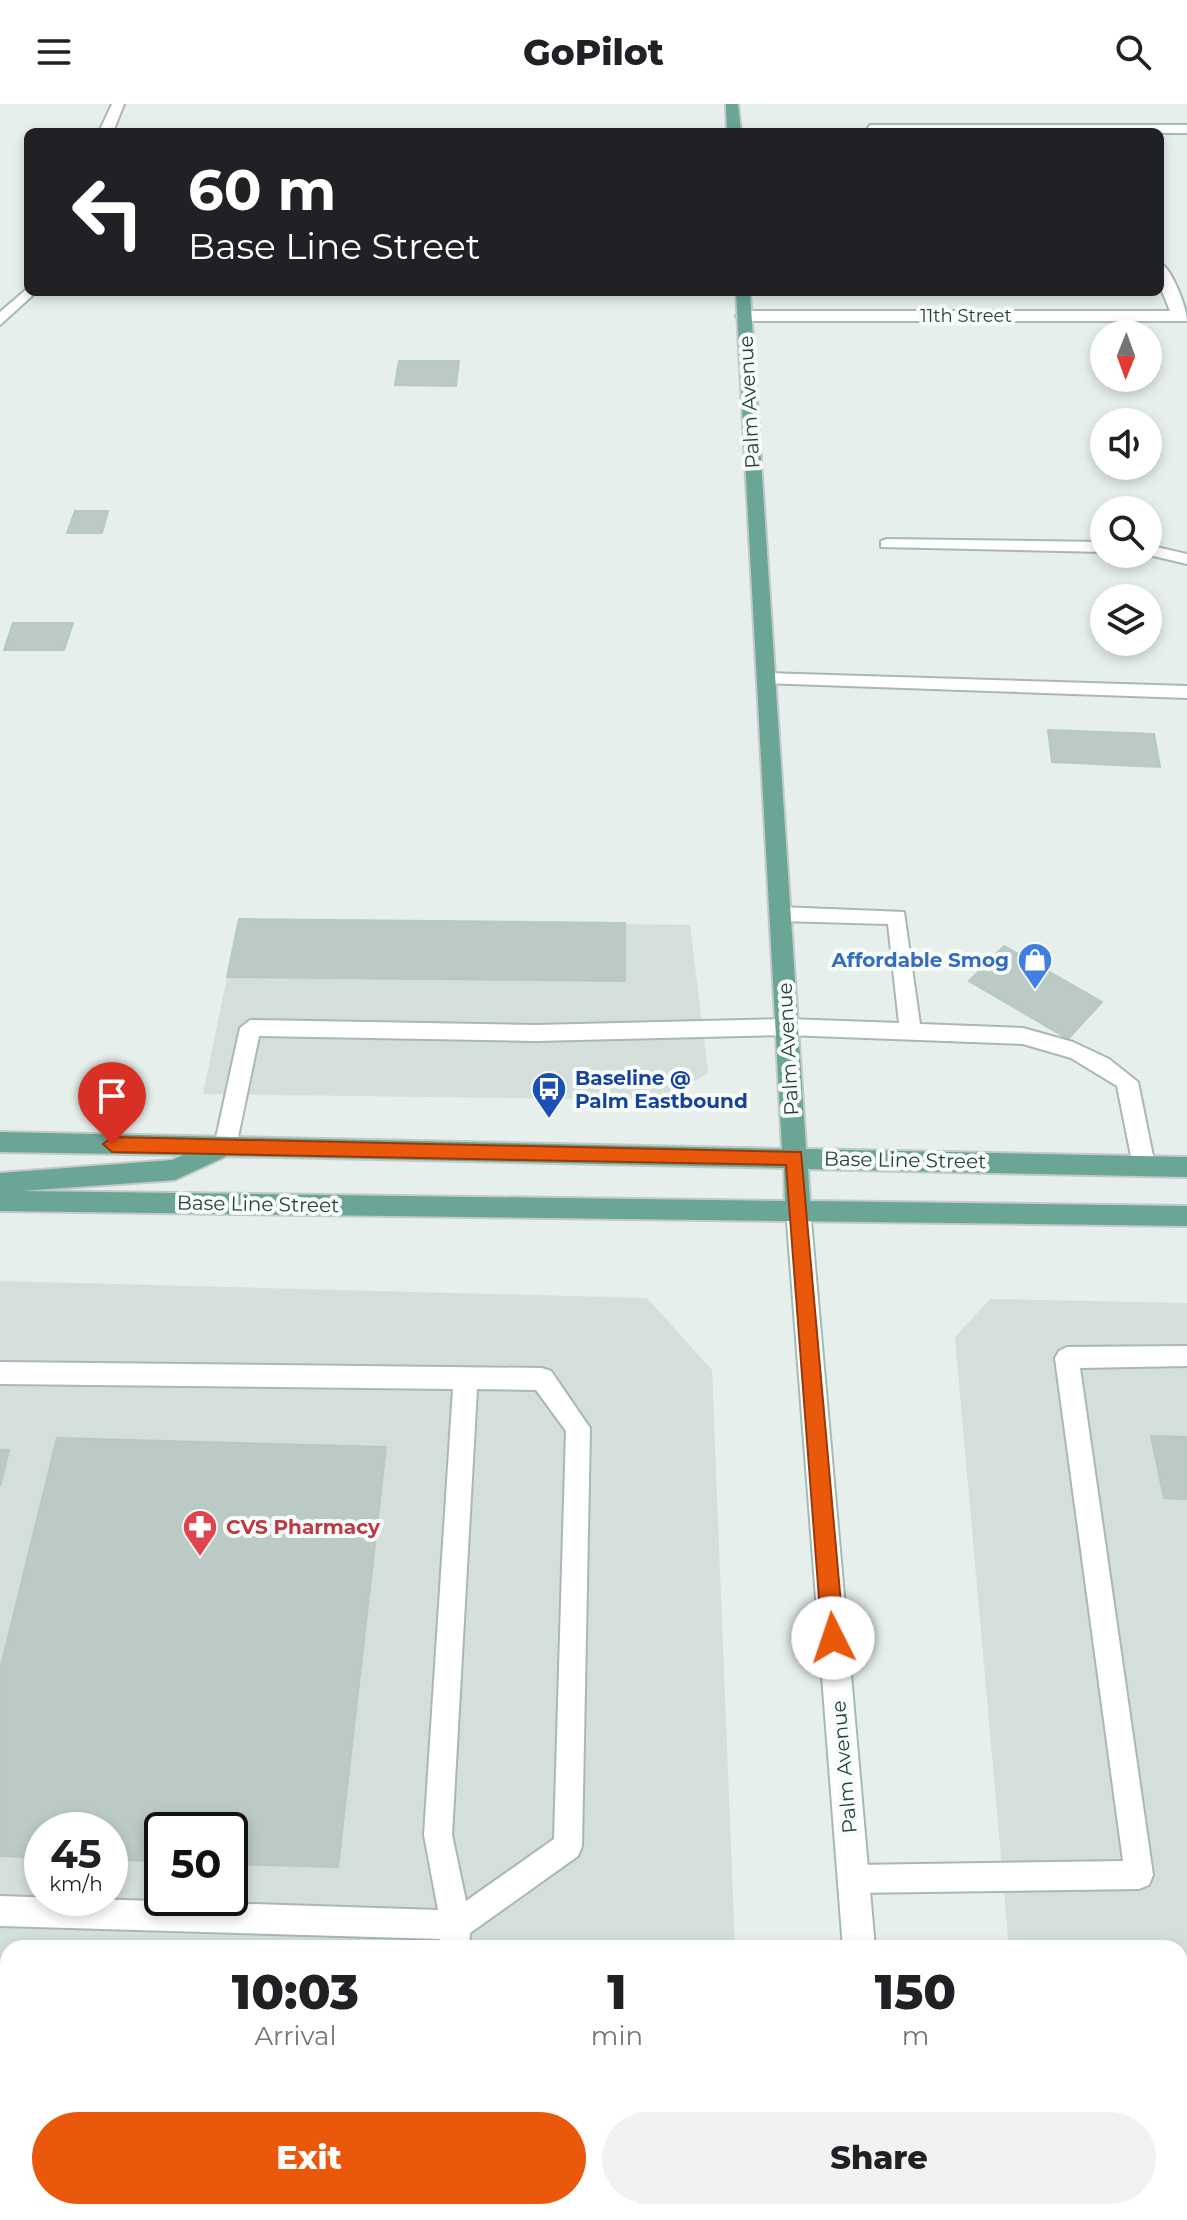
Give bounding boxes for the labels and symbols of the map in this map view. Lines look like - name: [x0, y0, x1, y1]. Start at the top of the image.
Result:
- street label: 11th Street: [920, 305, 1012, 327]
- north arrow: [1090, 320, 1162, 392]
- street label: Palm Avenue: [734, 335, 764, 469]
- shop icon: Affordable Smog: [1016, 941, 1054, 991]
- place label: Affordable Smog: [830, 948, 1009, 972]
- street label: Palm Avenue: [773, 982, 803, 1116]
- pin: [78, 1062, 146, 1144]
- place label: Baseline @ Palm Eastbound: [575, 1066, 748, 1113]
- bus stop icon: Baseline @ Palm Eastbound: [530, 1070, 568, 1120]
- street label: Base Line Street: [824, 1147, 986, 1173]
- street label: Base Line Street: [177, 1191, 339, 1217]
- pharmacy icon: CVS Pharmacy: [181, 1508, 219, 1558]
- place label: CVS Pharmacy: [226, 1515, 381, 1539]
- position arrow: [791, 1596, 875, 1680]
- street label: Palm Avenue: [826, 1700, 862, 1834]
- speed limit sign: 50: [144, 1812, 248, 1916]

